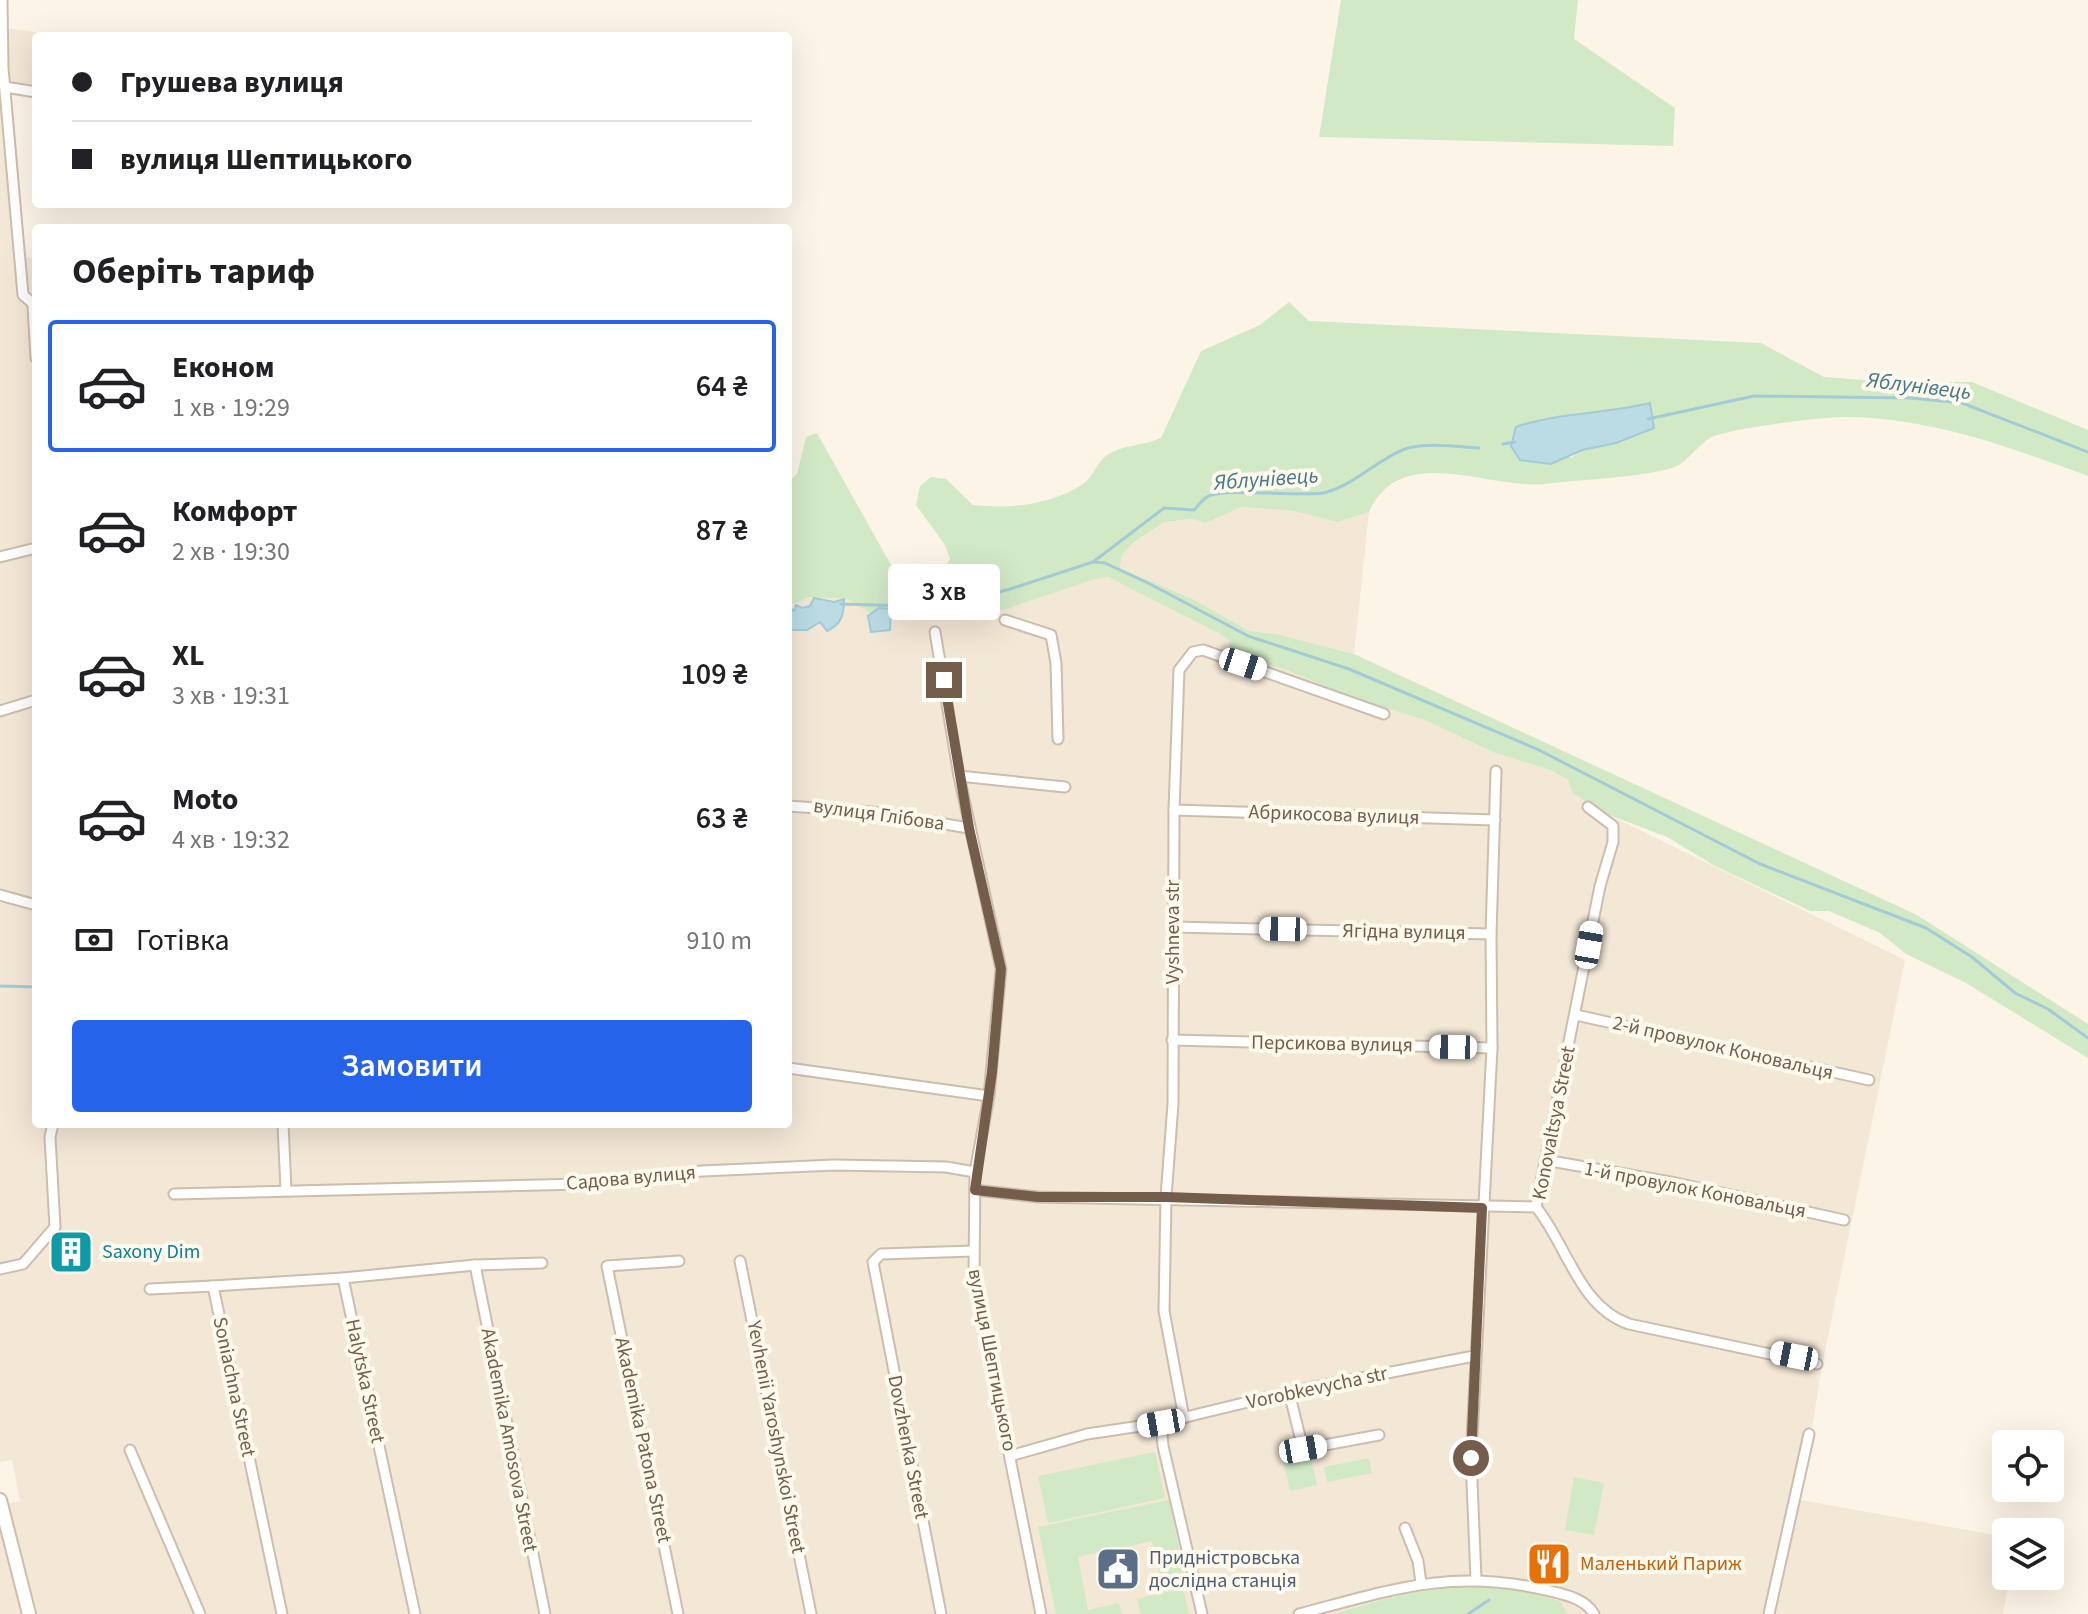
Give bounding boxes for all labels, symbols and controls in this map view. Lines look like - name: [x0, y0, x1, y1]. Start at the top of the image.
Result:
- text: Грушева вулиця: [120, 61, 344, 104]
- text: вулиця Шептицького: [120, 138, 412, 181]
- text: Оберіть тариф: [72, 246, 315, 297]
- text: Економ: [172, 346, 275, 389]
- icon: car: [76, 350, 148, 422]
- water label: Яблунівець: [1864, 364, 1973, 408]
- text: 64 ₴: [696, 365, 748, 408]
- text: 1 хв · 19:29: [172, 389, 290, 426]
- water label: Яблунівець: [1212, 459, 1319, 499]
- text: Комфорт: [172, 490, 298, 533]
- icon: car: [76, 494, 148, 566]
- text: 87 ₴: [696, 509, 748, 552]
- text: 2 хв · 19:30: [172, 533, 290, 570]
- callout: 3 хв: [888, 564, 1000, 620]
- text: 3 хв: [922, 573, 966, 610]
- text: XL: [172, 634, 205, 677]
- icon: car: [76, 638, 148, 710]
- car: [1216, 645, 1270, 683]
- text: 109 ₴: [680, 653, 748, 696]
- route end: [926, 662, 962, 698]
- text: 3 хв · 19:31: [172, 677, 290, 714]
- text: Moto: [172, 778, 238, 821]
- icon: car: [76, 782, 148, 854]
- street label: вулиця Глібова: [812, 792, 946, 838]
- text: 63 ₴: [696, 797, 748, 840]
- street label: Абрикосова вулиця: [1248, 798, 1420, 832]
- text: 4 хв · 19:32: [172, 821, 290, 858]
- street label: Vyshneva str: [1159, 880, 1187, 984]
- car: [1259, 917, 1307, 941]
- street label: Ягідна вулиця: [1342, 917, 1466, 947]
- icon: cash: [72, 918, 116, 962]
- text: Готівка: [136, 919, 230, 962]
- car: [1573, 919, 1605, 971]
- text: 910 m: [686, 922, 752, 959]
- street label: 2-й провулок Коновальця: [1610, 1009, 1836, 1087]
- button: Замовити: [72, 1020, 752, 1112]
- street label: Персикова вулиця: [1251, 1029, 1413, 1059]
- car: [1429, 1035, 1477, 1059]
- street label: Konovaltsya Street: [1525, 1043, 1583, 1202]
- street label: 1-й провулок Коновальця: [1582, 1155, 1808, 1225]
- street label: Садова вулиця: [565, 1158, 697, 1198]
- building icon: Saxony Dim: [47, 1228, 95, 1276]
- place label: Saxony Dim: [102, 1238, 200, 1266]
- street label: вулиця Шептицького: [961, 1266, 1023, 1454]
- street label: Soniachna Street: [205, 1314, 263, 1460]
- street label: Halytska Street: [338, 1316, 392, 1446]
- street label: Yevhenii Yaroshynskoi Street: [739, 1317, 812, 1556]
- street label: Akademika Amosova Street: [474, 1326, 544, 1555]
- street label: Akademika Patona Street: [608, 1335, 679, 1546]
- car: [1768, 1340, 1820, 1372]
- street label: Vorobkevycha str: [1244, 1359, 1390, 1417]
- street label: Dovzhenka Street: [880, 1373, 936, 1522]
- car: [1135, 1407, 1187, 1439]
- map controls: [1992, 1430, 2064, 1590]
- button: locate: [1992, 1430, 2064, 1502]
- car: [1277, 1433, 1329, 1465]
- route start: [1453, 1440, 1489, 1476]
- button: layers: [1992, 1518, 2064, 1590]
- restaurant icon: Маленький Париж: [1525, 1540, 1573, 1588]
- place label: Придністровська дослідна станція: [1149, 1544, 1300, 1595]
- public building icon: Придністровська дослідна станція: [1094, 1545, 1142, 1593]
- place label: Маленький Париж: [1580, 1550, 1742, 1578]

